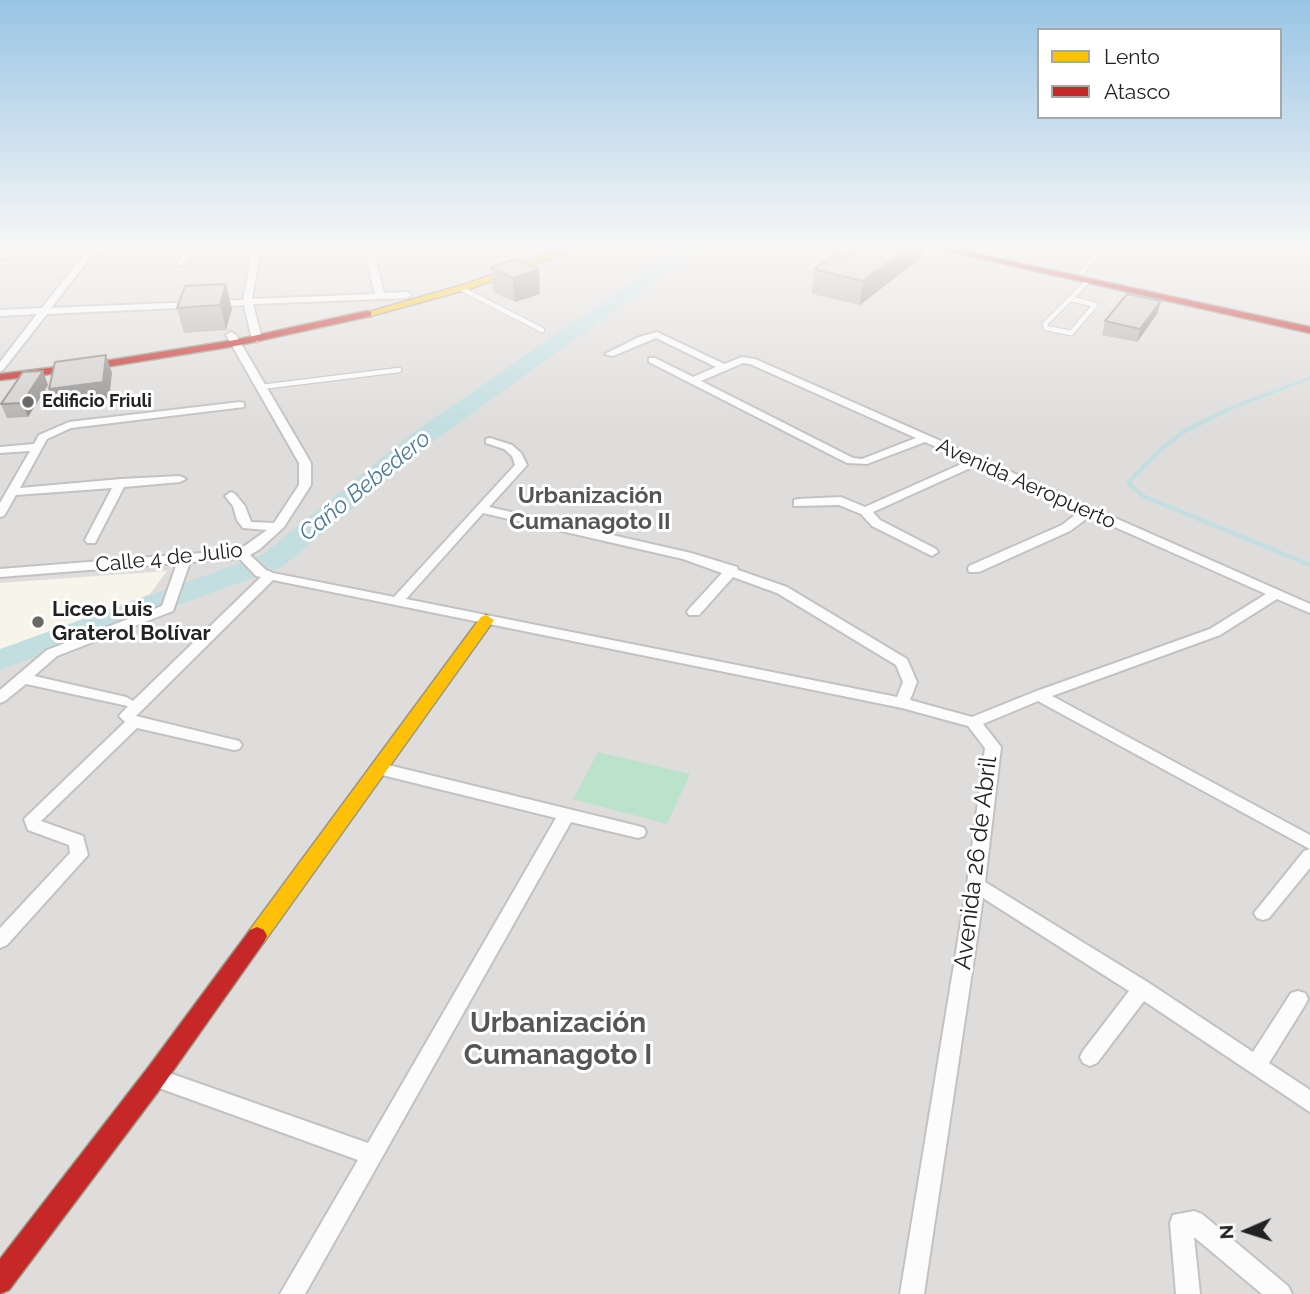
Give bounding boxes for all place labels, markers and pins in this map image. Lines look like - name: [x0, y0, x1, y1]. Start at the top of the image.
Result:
- place label: Edificio Friuli: [42, 391, 152, 413]
- marker: Edificio Friuli: [20, 394, 36, 410]
- place label: Liceo Luis Graterol Bolívar: [52, 597, 211, 647]
- marker: Liceo Luis Graterol Bolívar: [30, 614, 46, 630]

